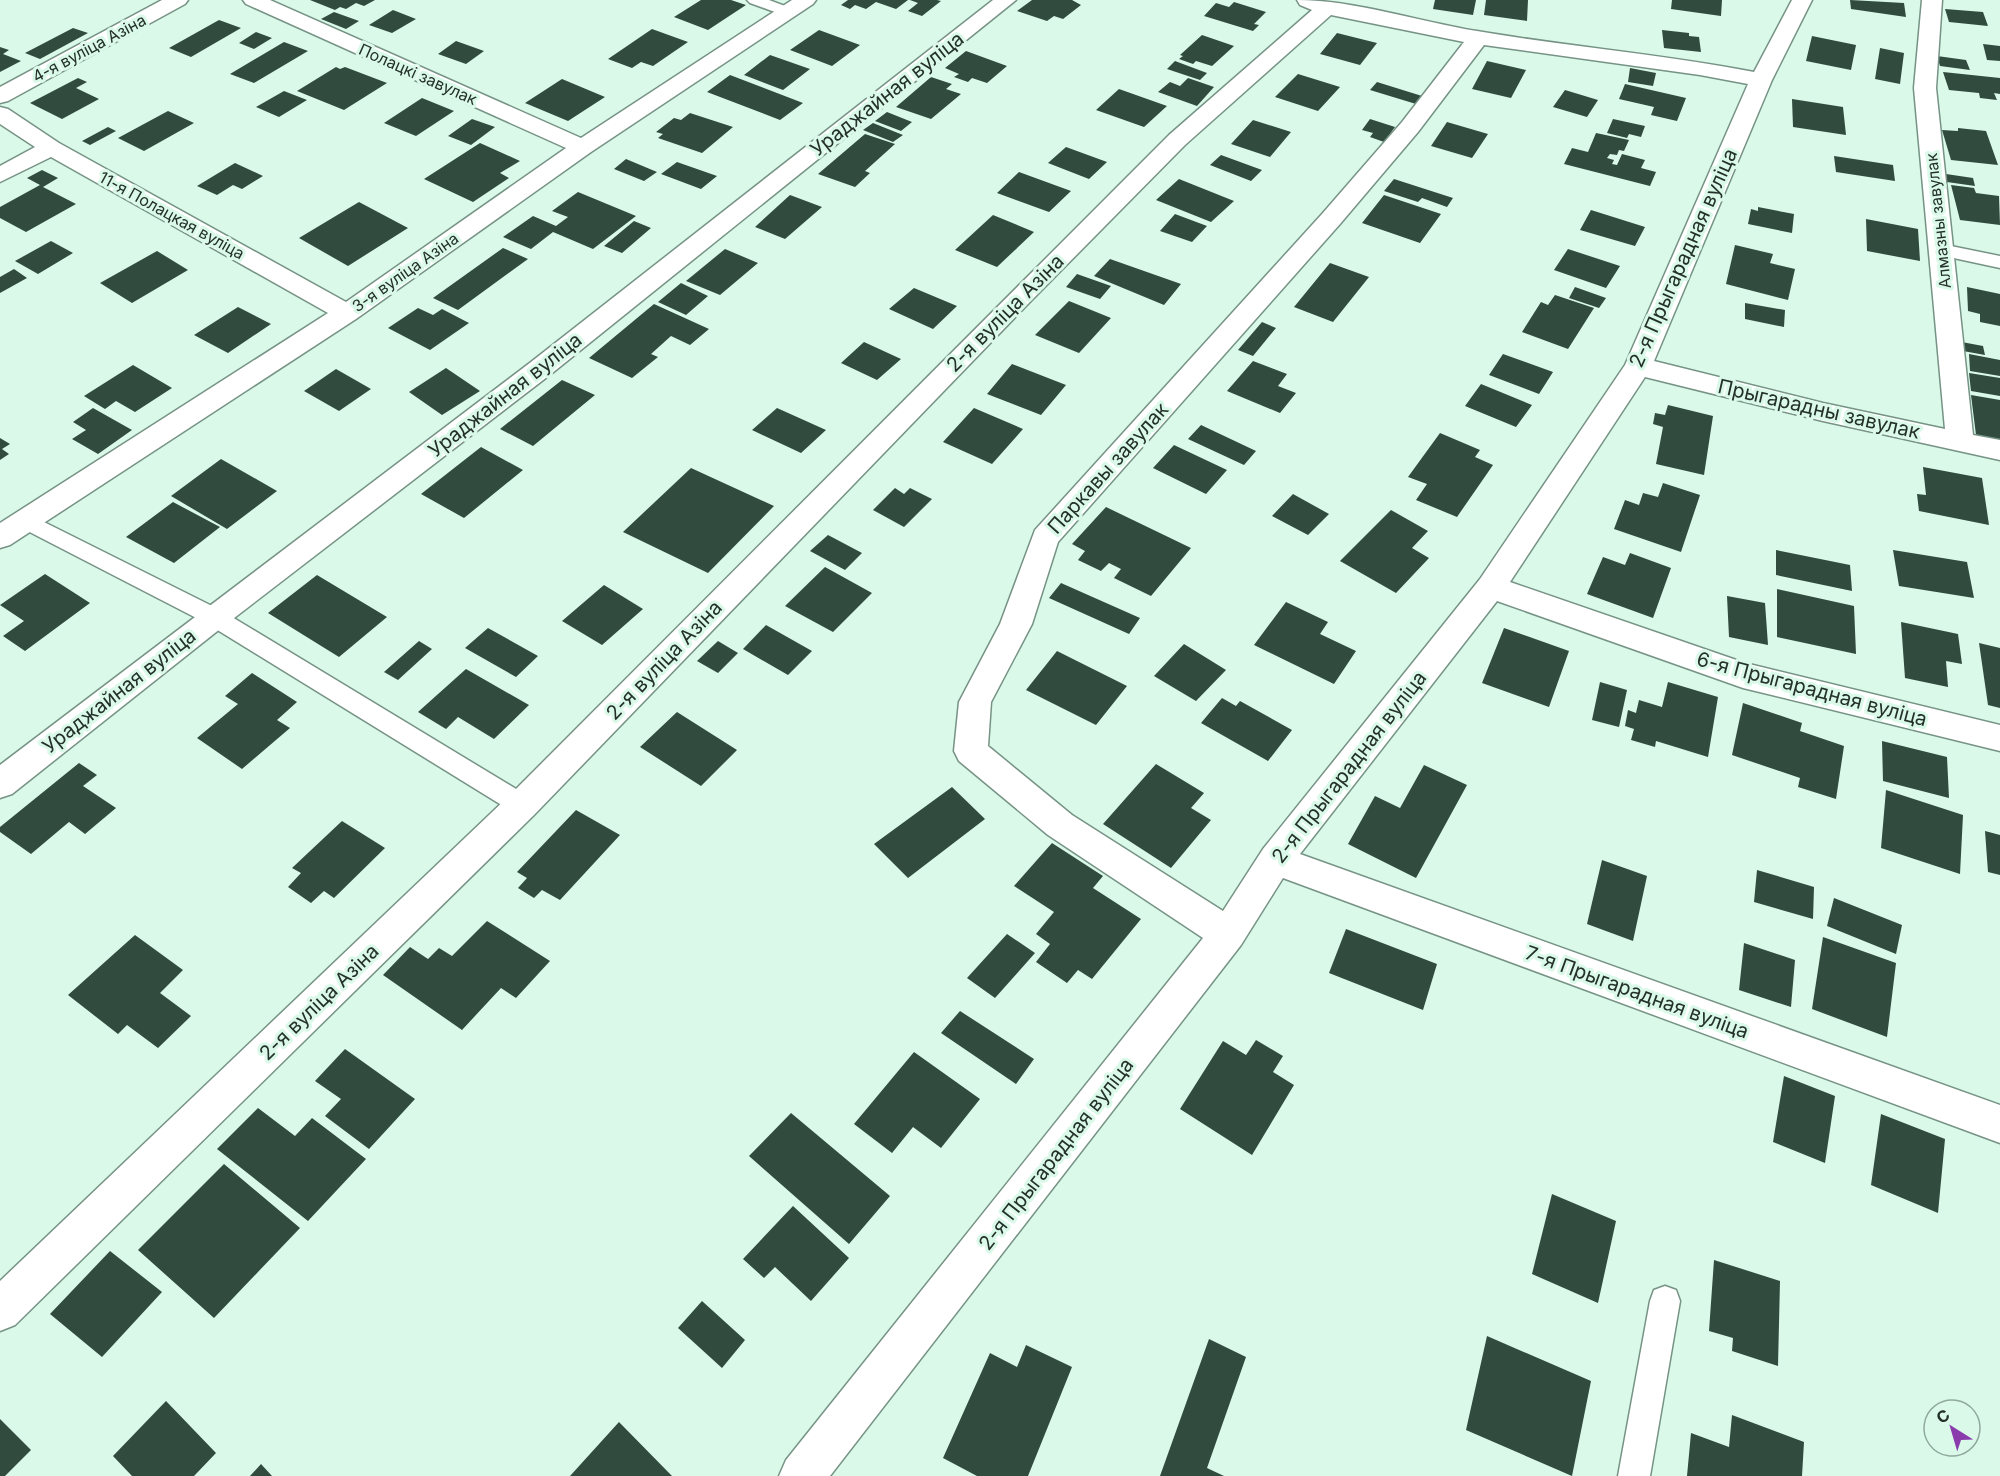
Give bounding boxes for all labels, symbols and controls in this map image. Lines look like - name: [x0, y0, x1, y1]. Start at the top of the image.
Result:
- street label: 4-я вуліца Азіна: [29, 10, 149, 86]
- street label: Ураджайная вуліца: [805, 27, 969, 161]
- street label: Полацкі завулак: [356, 39, 481, 109]
- street label: 2-я Прыгарадная вуліца: [1624, 145, 1742, 371]
- street label: Алмазны завулак: [1921, 152, 1955, 290]
- street label: 11-я Полацкая вуліца: [96, 167, 248, 263]
- street label: 3-я вуліца Азіна: [348, 228, 462, 316]
- street label: 2-я вуліца Азіна: [941, 249, 1069, 377]
- street label: Ураджайная вуліца: [423, 328, 587, 462]
- street label: Прыгарадны завулак: [1716, 374, 1922, 444]
- street label: Паркавы завулак: [1043, 397, 1173, 539]
- street label: 2-я вуліца Азіна: [601, 595, 727, 725]
- street label: Ураджайная вуліца: [37, 624, 201, 758]
- street label: 6-я Прыгарадная вуліца: [1694, 647, 1930, 731]
- street label: 2-я Прыгарадная вуліца: [1267, 666, 1431, 868]
- street label: 2-я вуліца Азіна: [254, 939, 384, 1065]
- street label: 7-я Прыгарадная вуліца: [1522, 940, 1752, 1044]
- street label: 2-я Прыгарадная вуліца: [974, 1053, 1138, 1255]
- north arrow: [1922, 1398, 1982, 1458]
- text: С: [1932, 1404, 1954, 1428]

